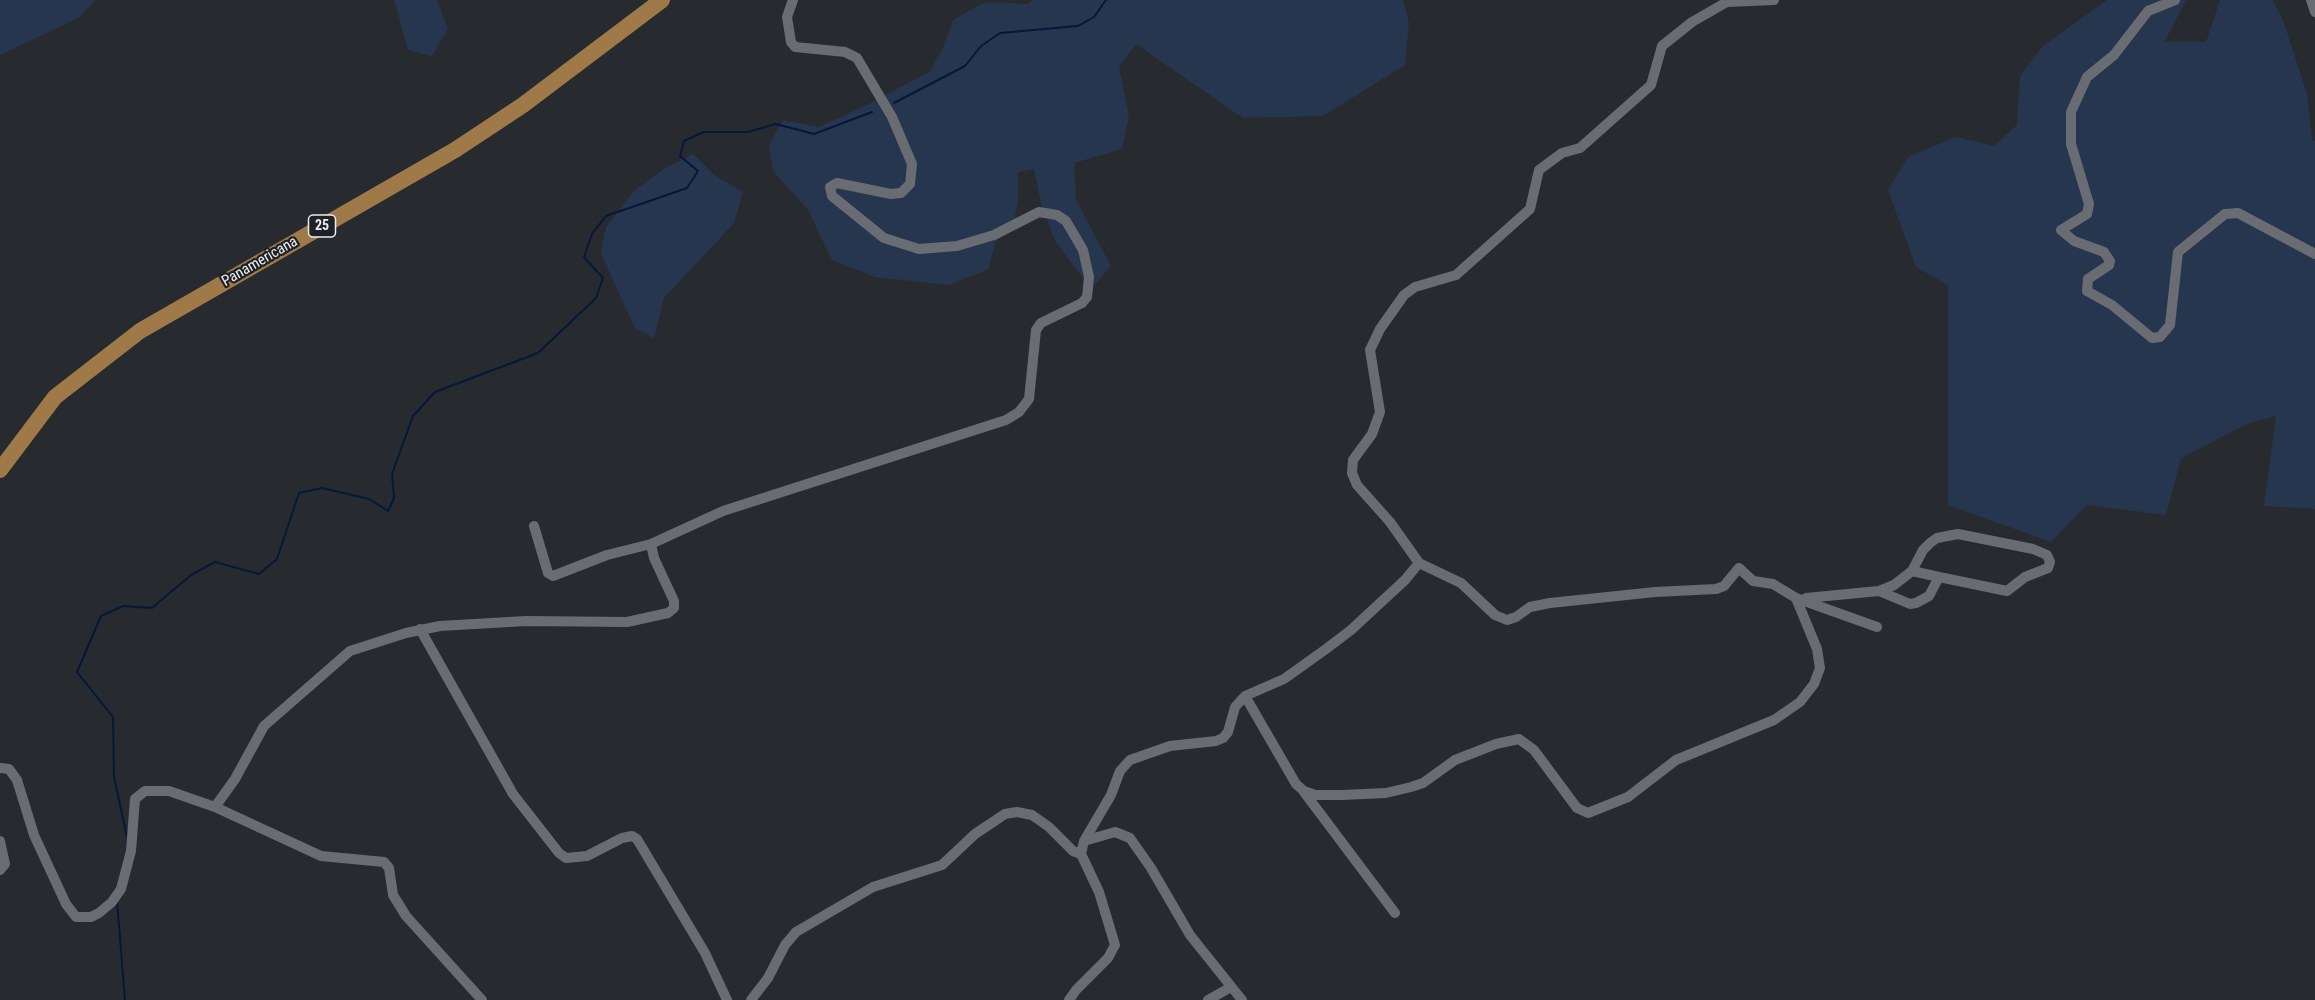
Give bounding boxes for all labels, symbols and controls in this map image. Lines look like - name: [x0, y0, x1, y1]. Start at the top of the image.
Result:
- road number: 25: [308, 215, 336, 237]
- street label: Panamericana: [219, 233, 301, 291]

